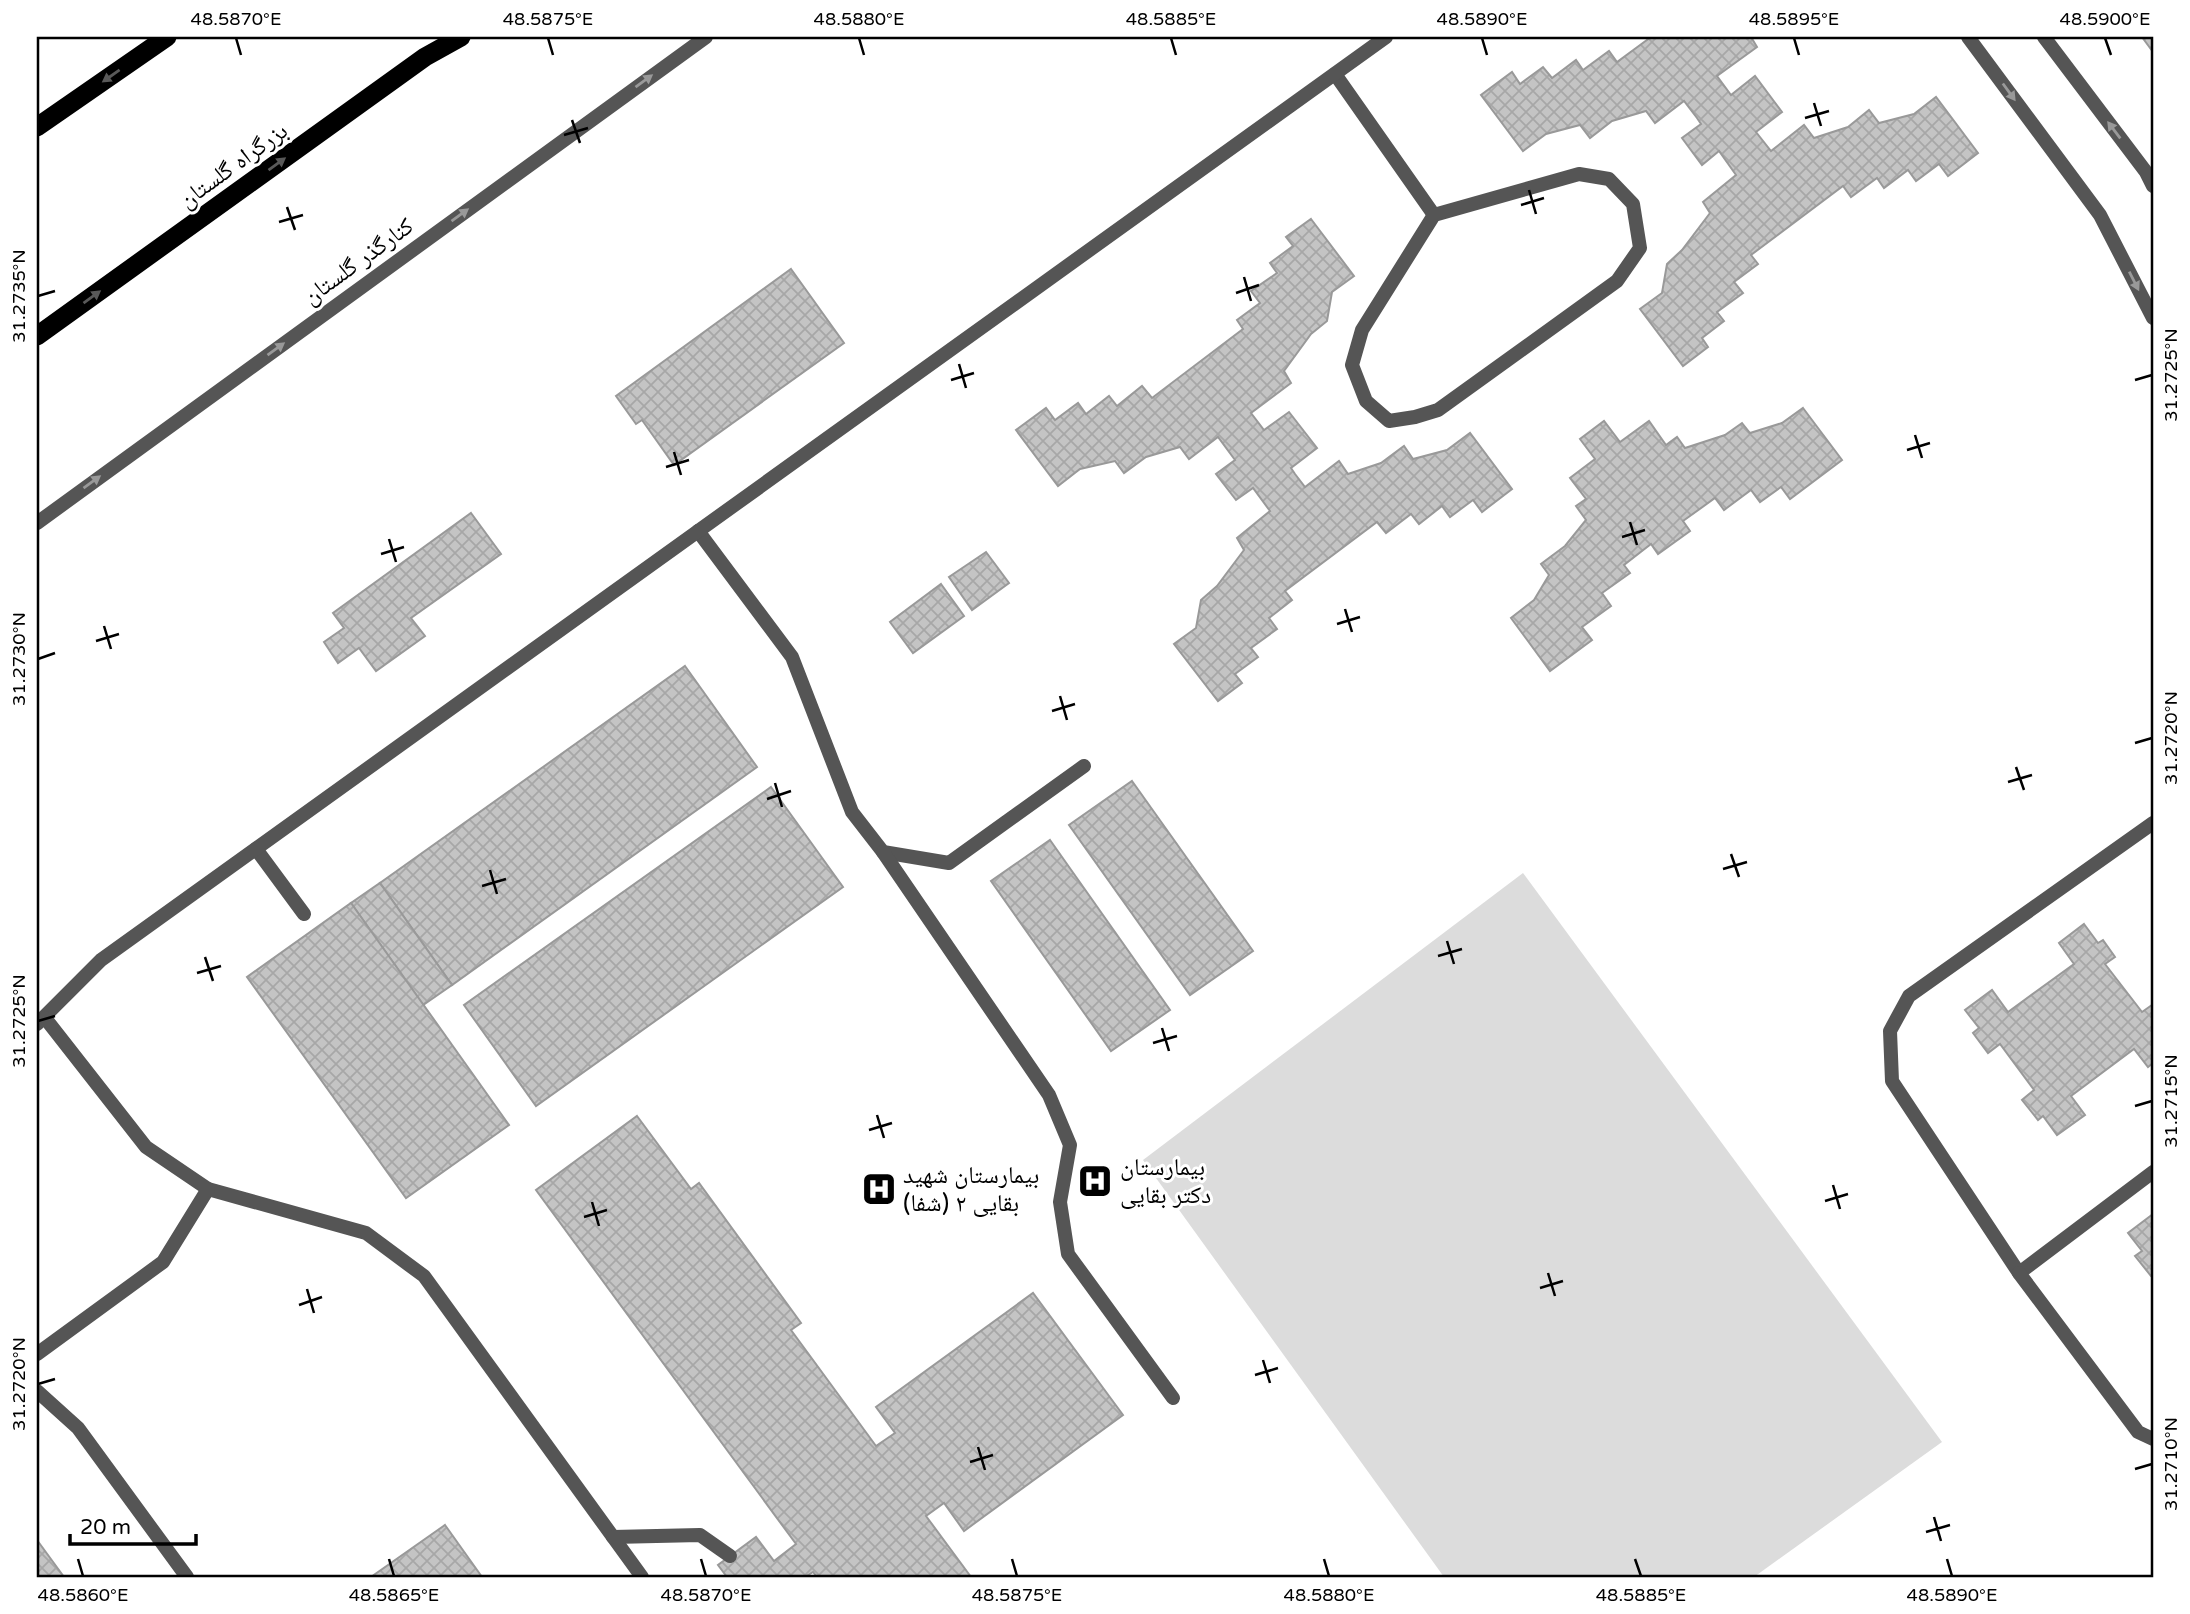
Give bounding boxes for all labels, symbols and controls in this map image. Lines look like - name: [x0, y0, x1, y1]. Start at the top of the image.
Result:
- text: 48.5870°E: [191, 8, 281, 30]
- text: 48.5875°E: [503, 8, 593, 30]
- text: 48.5880°E: [814, 8, 904, 30]
- text: 48.5885°E: [1126, 8, 1216, 30]
- text: 48.5890°E: [1437, 8, 1527, 30]
- text: 48.5895°E: [1749, 8, 1839, 30]
- text: 48.5900°E: [2060, 8, 2150, 30]
- one-way arrow: [102, 69, 120, 83]
- one-way arrow: [635, 75, 653, 89]
- one-way arrow: [2001, 83, 2015, 101]
- street label: بزرگراه گلستان: [173, 116, 293, 215]
- one-way arrow: [2107, 122, 2122, 140]
- one-way arrow: [268, 157, 286, 171]
- one-way arrow: [451, 208, 469, 222]
- street label: کنارگذر گلستان: [297, 212, 419, 311]
- text: 31.2735°N: [8, 249, 30, 343]
- one-way arrow: [2128, 271, 2140, 291]
- one-way arrow: [83, 290, 101, 304]
- text: 31.2725°N: [2160, 328, 2182, 422]
- one-way arrow: [267, 342, 285, 356]
- one-way arrow: [83, 476, 101, 490]
- text: 31.2730°N: [8, 612, 30, 706]
- text: 31.2720°N: [2160, 691, 2182, 785]
- text: 31.2725°N: [8, 974, 30, 1068]
- text: 31.2715°N: [2160, 1054, 2182, 1148]
- place label: بیمارستان دکتر بقایی: [1120, 1153, 1211, 1210]
- place label: بیمارستان شهید بقایی ۲ (شفا): [903, 1161, 1039, 1218]
- hospital icon: بیمارستان دکتر بقایی: [1076, 1162, 1114, 1200]
- hospital icon: بیمارستان شهید بقایی ۲ (شفا): [860, 1170, 898, 1208]
- text: 31.2720°N: [8, 1337, 30, 1431]
- text: 31.2710°N: [2160, 1417, 2182, 1511]
- scale bar: [70, 1502, 196, 1546]
- text: 20 m: [80, 1515, 131, 1540]
- text: 48.5860°E: [38, 1584, 128, 1606]
- text: 48.5865°E: [349, 1584, 439, 1606]
- text: 48.5870°E: [661, 1584, 751, 1606]
- text: 48.5875°E: [972, 1584, 1062, 1606]
- text: 48.5880°E: [1284, 1584, 1374, 1606]
- text: 48.5885°E: [1596, 1584, 1686, 1606]
- text: 48.5890°E: [1907, 1584, 1997, 1606]

